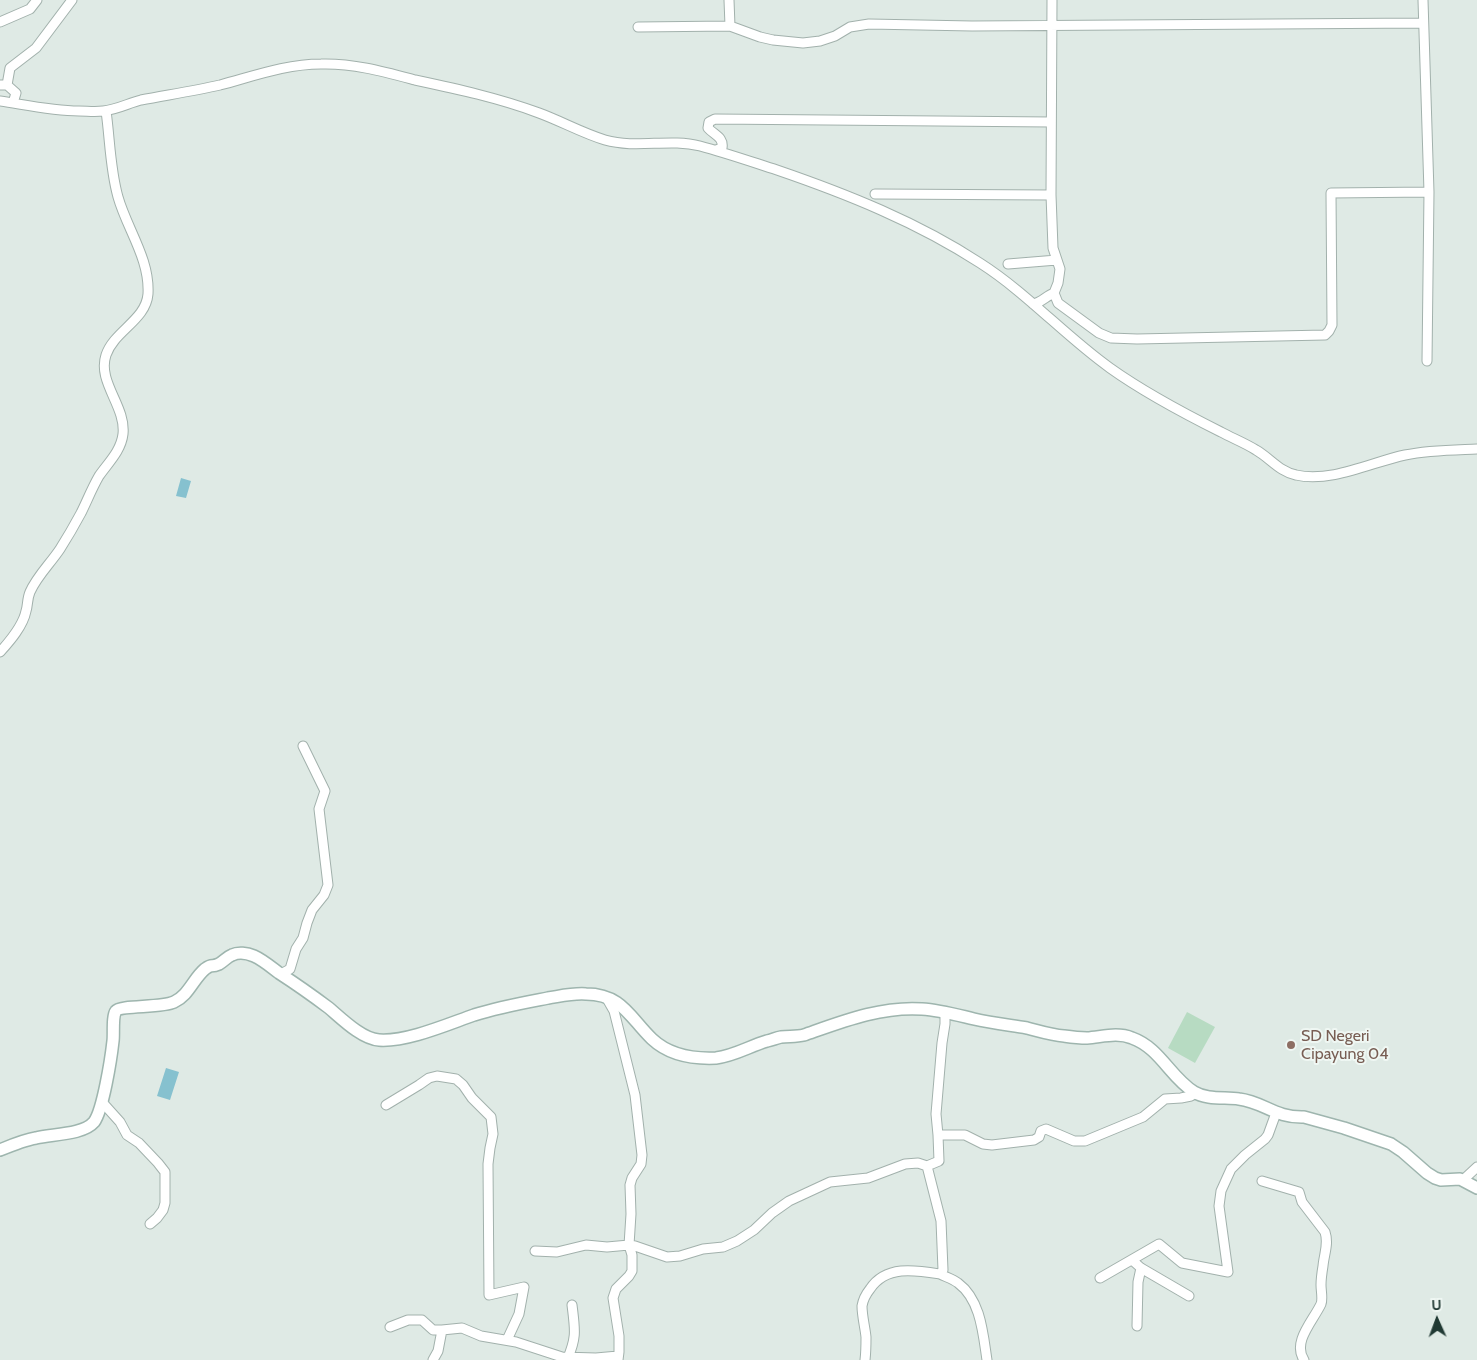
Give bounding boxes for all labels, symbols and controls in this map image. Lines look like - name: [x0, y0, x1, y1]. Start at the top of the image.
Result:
- place label: SD Negeri Cipayung 04: [1301, 1026, 1388, 1064]
- marker: SD Negeri Cipayung 04: [1285, 1039, 1297, 1051]
- north arrow: [1412, 1295, 1462, 1345]
- text: U: [1431, 1296, 1442, 1314]

